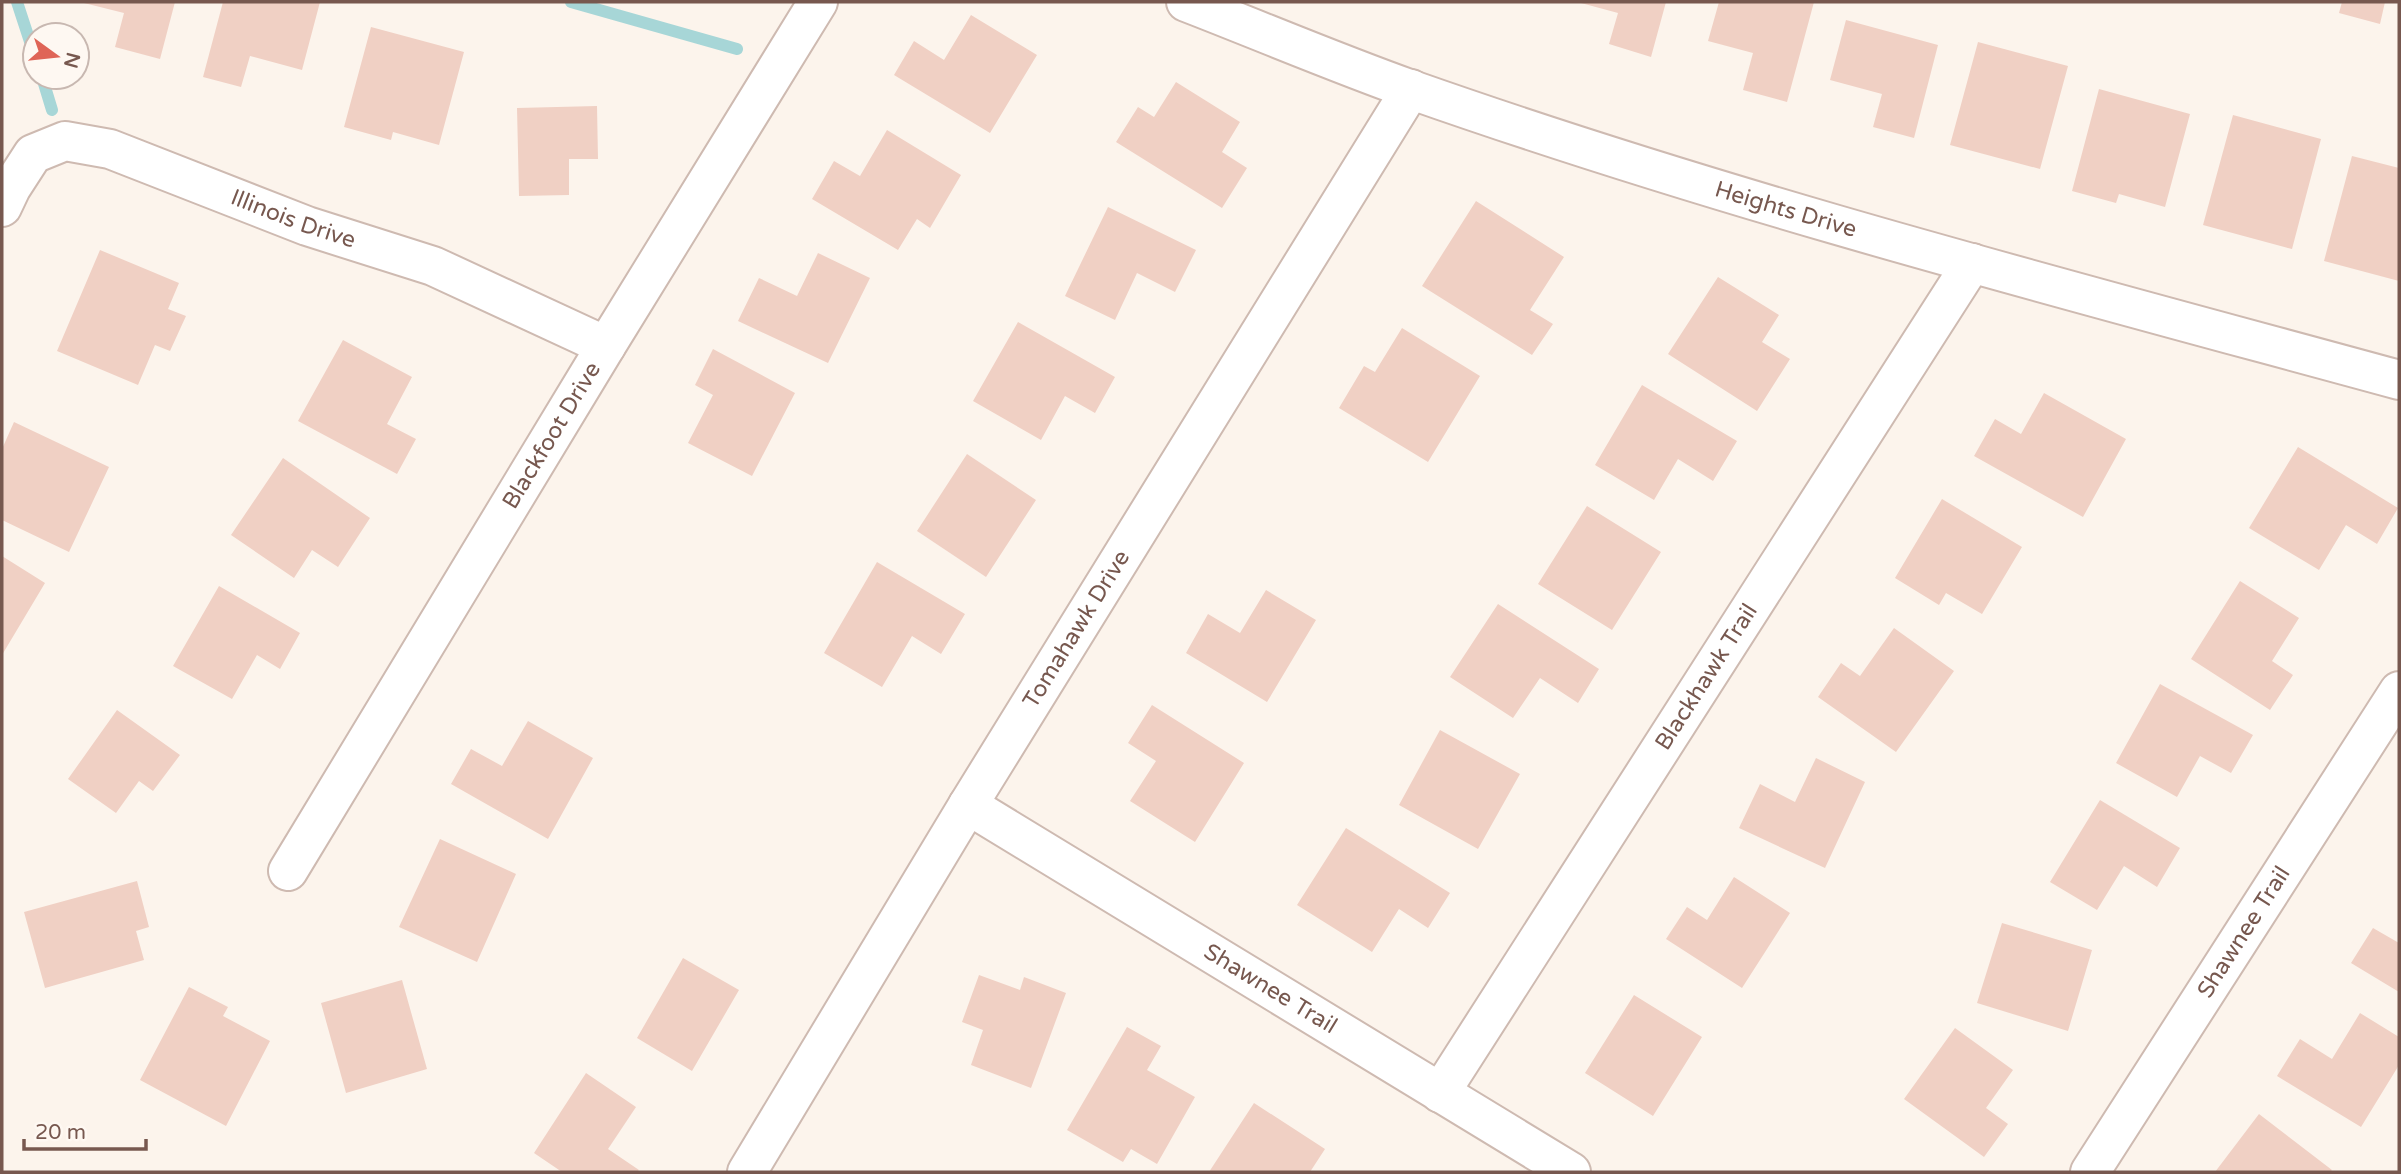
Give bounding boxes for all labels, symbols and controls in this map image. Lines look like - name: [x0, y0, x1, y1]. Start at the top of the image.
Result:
- north arrow: [21, 21, 91, 91]
- text: N: [59, 50, 84, 70]
- street label: Heights Drive: [1711, 175, 1860, 244]
- street label: Illinois Drive: [227, 184, 359, 255]
- street label: Blackfoot Drive: [497, 357, 607, 514]
- street label: Tomahawk Drive: [1017, 545, 1136, 714]
- street label: Blackhawk Trail: [1649, 599, 1764, 756]
- street label: Shawnee Trail: [2191, 861, 2297, 1003]
- street label: Shawnee Trail: [1199, 938, 1342, 1040]
- scale bar: [24, 1108, 147, 1152]
- text: 20 m: [35, 1120, 86, 1145]

